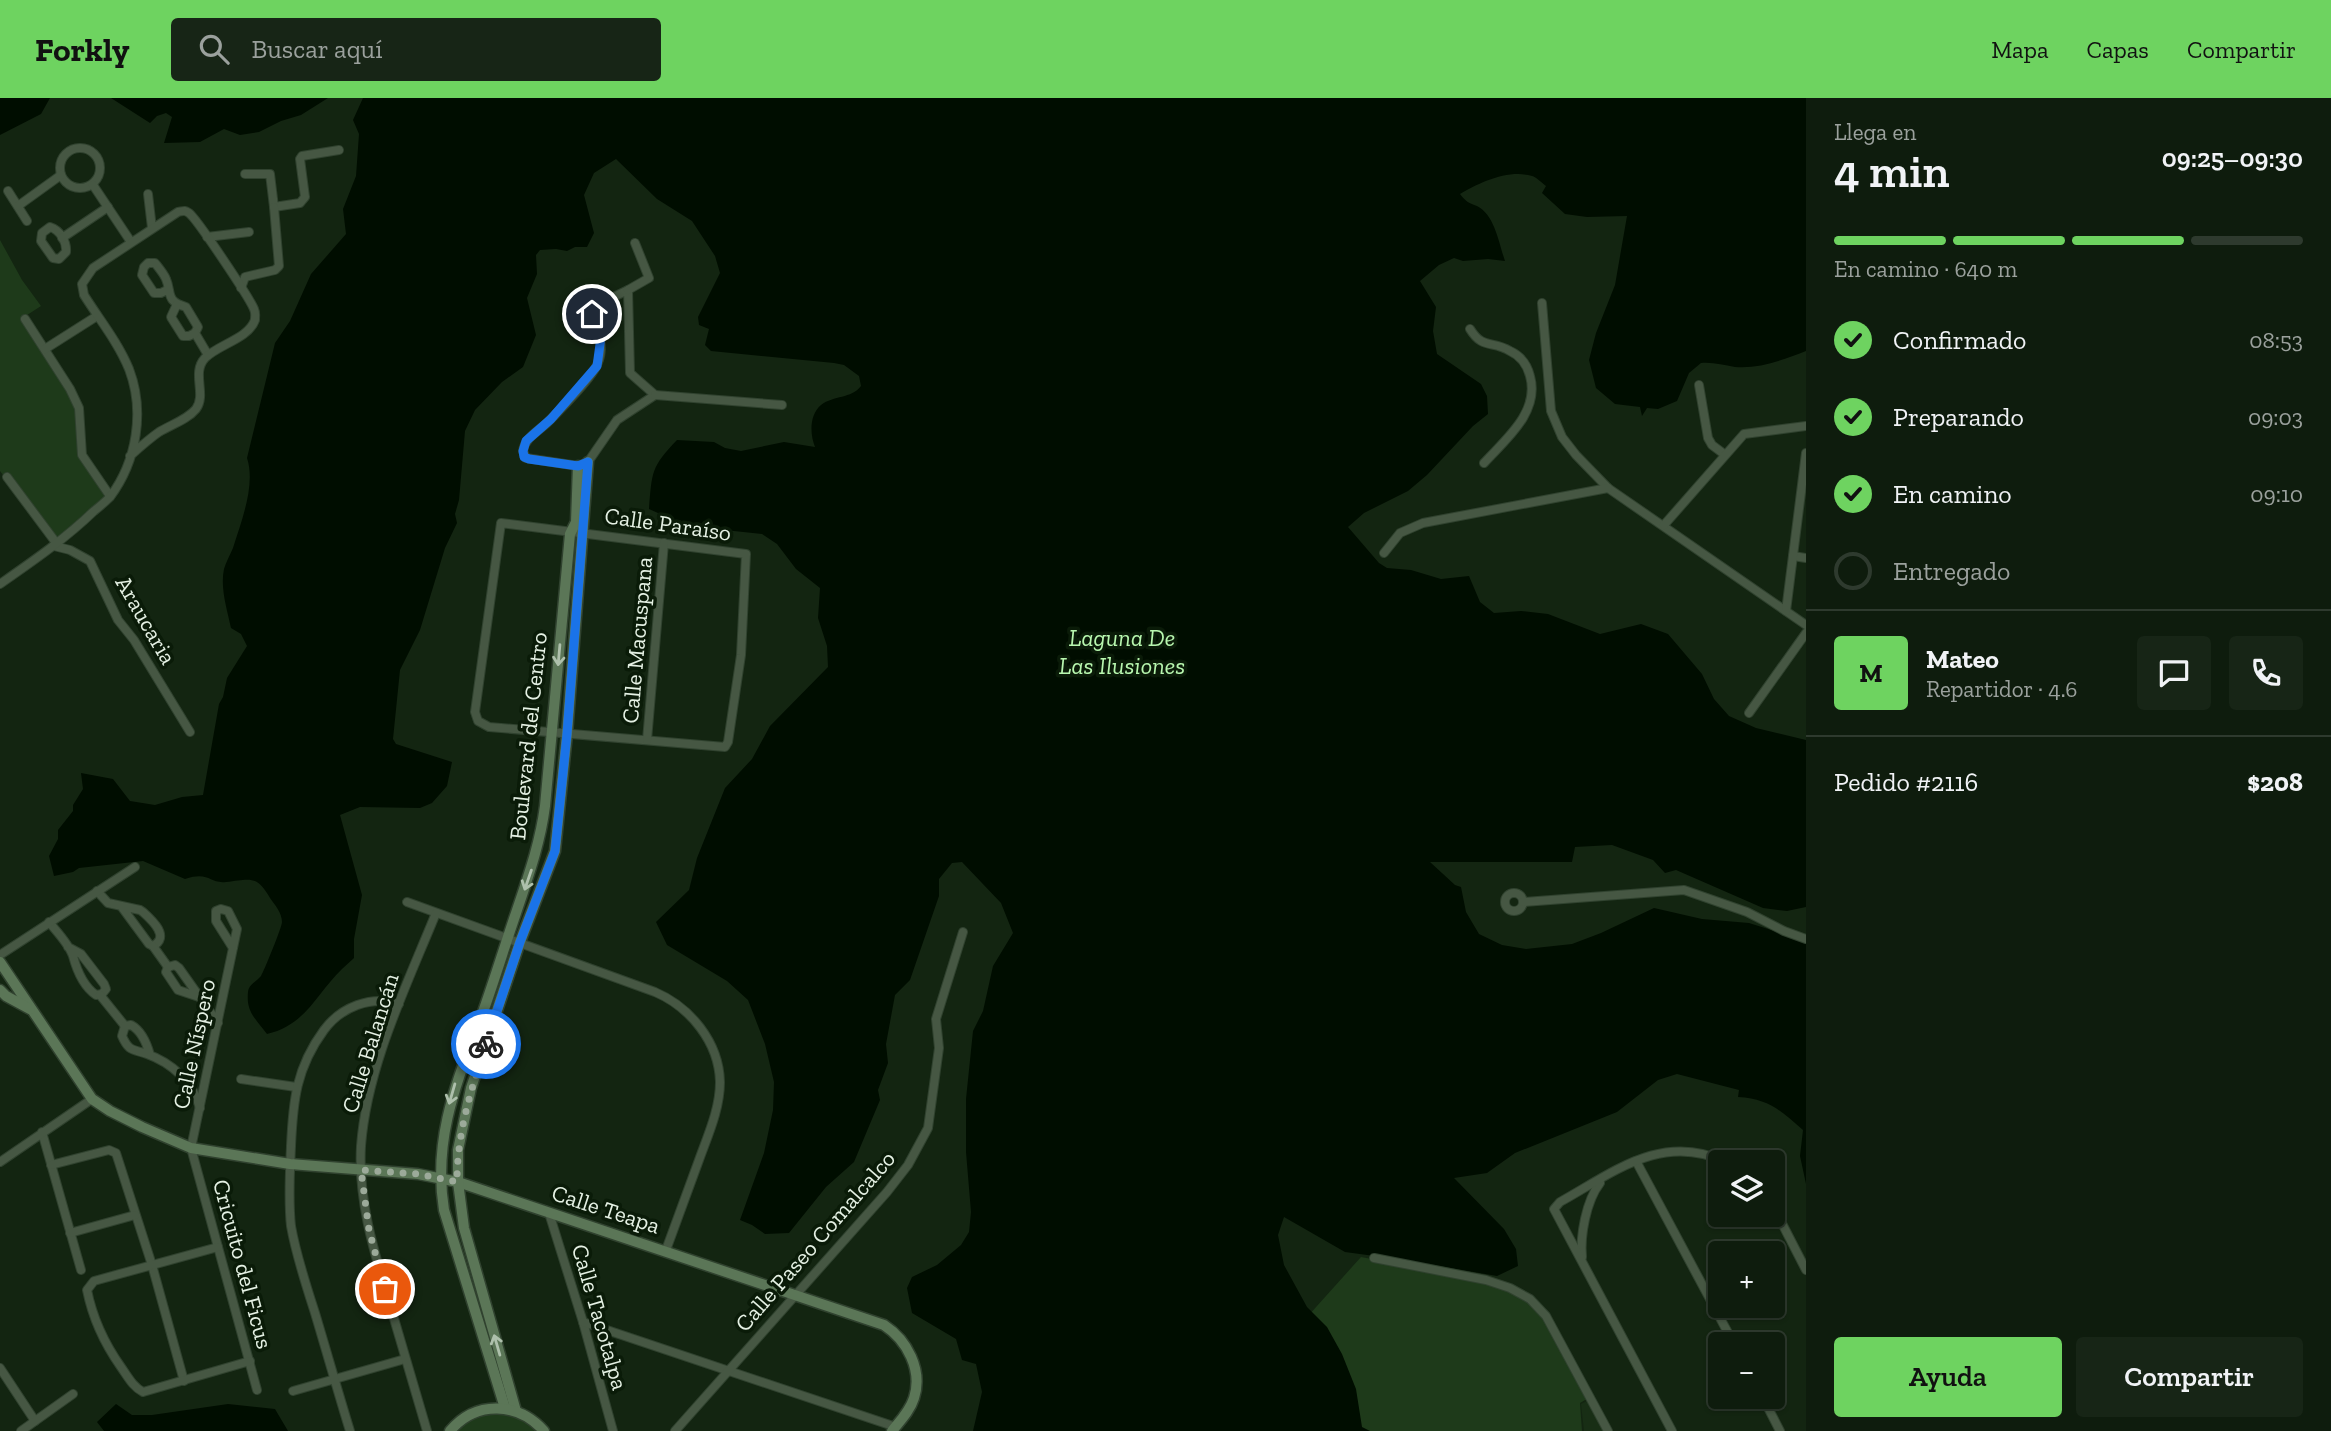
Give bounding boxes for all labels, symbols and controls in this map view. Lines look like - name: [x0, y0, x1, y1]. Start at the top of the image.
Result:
- search box: [171, 18, 661, 81]
- text: Forkly: [35, 30, 129, 69]
- icon: search: [195, 30, 233, 68]
- text: Buscar aquí: [251, 33, 382, 65]
- text: Mapa: [1991, 35, 2048, 64]
- text: Capas: [2086, 35, 2149, 64]
- text: Compartir: [2187, 35, 2296, 64]
- text: Llega en: [1834, 118, 1916, 146]
- text: 09:25–09:30: [2162, 142, 2303, 174]
- text: 4 min: [1834, 144, 1949, 199]
- text: En camino · 640 m: [1834, 255, 2017, 283]
- pin: [562, 284, 622, 344]
- icon: home: [573, 295, 611, 333]
- icon: check: [1834, 321, 1872, 359]
- text: Confirmado: [1893, 324, 2026, 356]
- text: 08:53: [2249, 326, 2303, 354]
- icon: check: [1834, 398, 1872, 436]
- text: Preparando: [1893, 401, 2024, 433]
- text: 09:03: [2248, 403, 2303, 431]
- icon: check: [1834, 475, 1872, 513]
- text: En camino: [1893, 478, 2012, 510]
- text: 09:10: [2250, 480, 2303, 508]
- street label: Calle Paraíso: [603, 501, 733, 547]
- text: Entregado: [1893, 555, 2010, 587]
- street label: Calle Macuspana: [616, 556, 658, 724]
- street label: Araucaria: [109, 571, 183, 669]
- water label: Laguna De Las Ilusiones: [1059, 623, 1185, 680]
- street label: Boulevard del Centro: [503, 631, 553, 841]
- button: chat: [2137, 636, 2211, 710]
- button: phone: [2229, 636, 2303, 710]
- one-way arrow: [552, 643, 565, 666]
- text: Mateo: [1926, 643, 1999, 675]
- text: M: [1859, 657, 1883, 689]
- text: Repartidor · 4.6: [1926, 675, 2077, 703]
- text: Pedido #2116: [1834, 766, 1978, 798]
- text: $208: [2247, 766, 2303, 798]
- one-way arrow: [521, 868, 533, 890]
- street label: Calle Balancán: [335, 970, 405, 1116]
- street label: Calle Níspero: [167, 976, 221, 1112]
- courier: [451, 1009, 521, 1079]
- icon: bike: [467, 1025, 505, 1063]
- one-way arrow: [445, 1083, 458, 1105]
- street label: Calle Paseo Comalcalco: [729, 1145, 901, 1337]
- map controls: [1708, 1150, 1785, 1409]
- button: layers: [1708, 1150, 1785, 1227]
- street label: Cricuito del Ficus: [207, 1176, 279, 1352]
- street label: Calle Teapa: [548, 1178, 664, 1240]
- street label: Calle Tacotalpa: [566, 1241, 634, 1393]
- button: +: [1708, 1241, 1785, 1318]
- pin: [355, 1259, 415, 1319]
- icon: bag: [366, 1270, 404, 1308]
- button: −: [1708, 1332, 1785, 1409]
- one-way arrow: [490, 1334, 503, 1357]
- button: Ayuda: [1834, 1337, 2062, 1417]
- button: Compartir: [2076, 1337, 2303, 1417]

